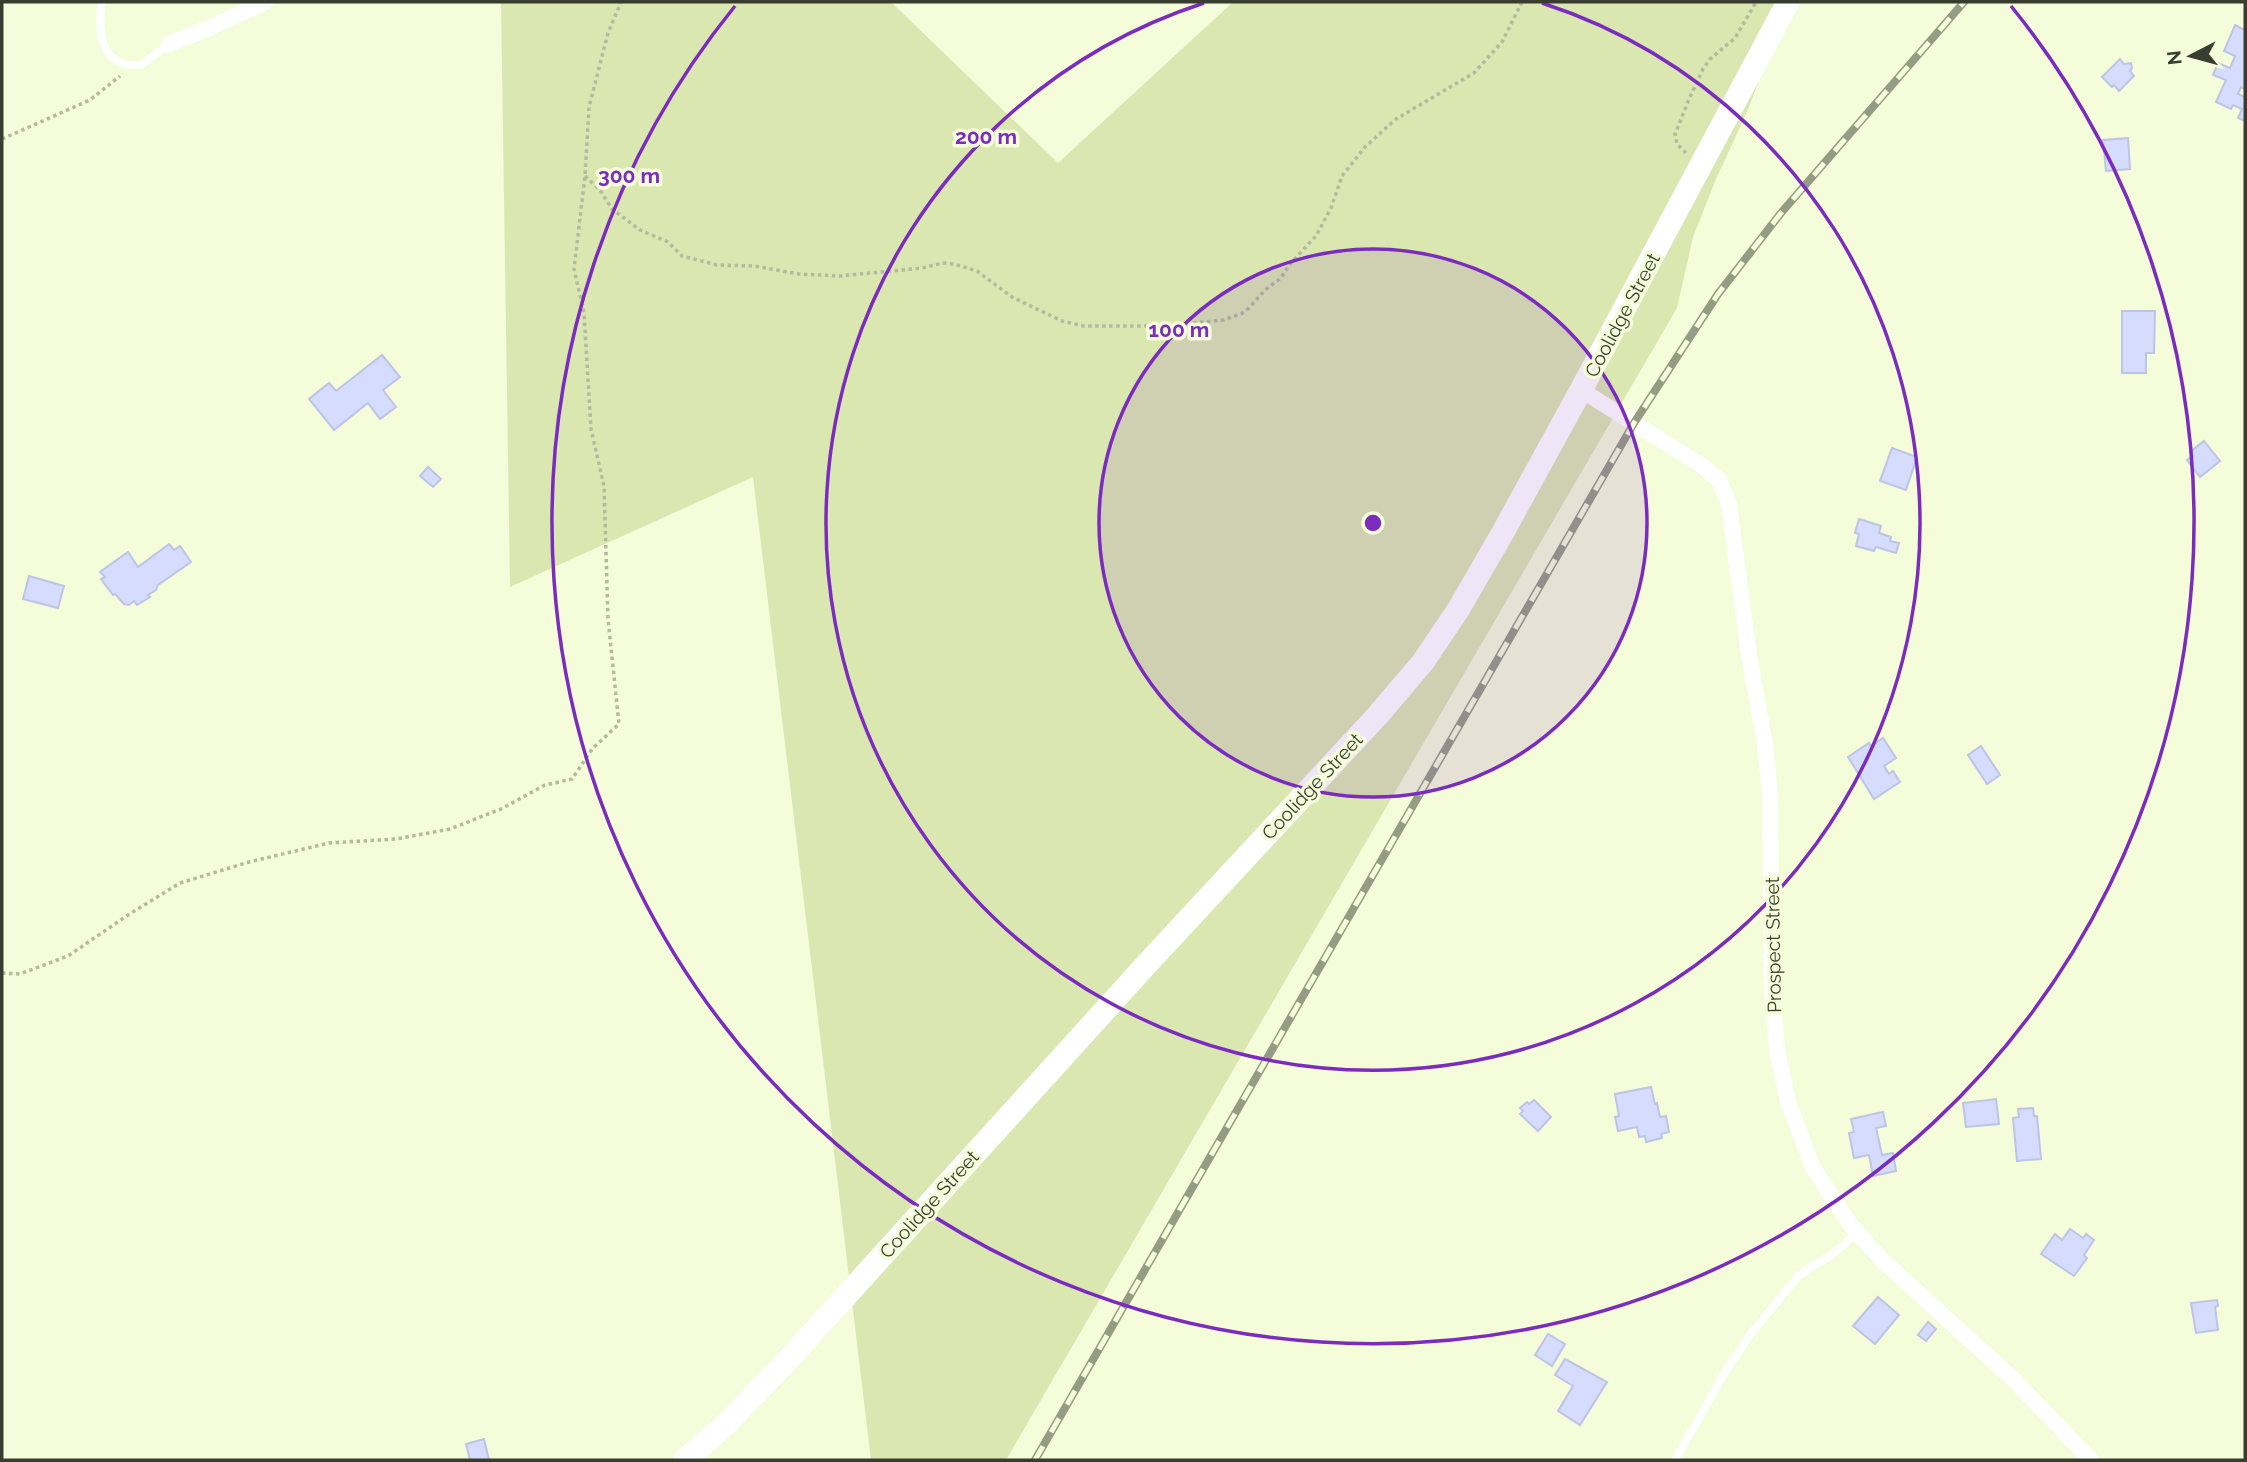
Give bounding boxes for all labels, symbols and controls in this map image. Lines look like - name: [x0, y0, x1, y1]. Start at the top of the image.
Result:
- north arrow: [2156, 21, 2226, 91]
- text: N: [2162, 49, 2186, 66]
- text: 200 m: [955, 124, 1017, 149]
- text: 300 m: [598, 163, 660, 188]
- street label: Coolidge Street: [1580, 249, 1664, 381]
- text: 100 m: [1149, 317, 1209, 342]
- centre of rings: [1361, 511, 1385, 535]
- street label: Coolidge Street: [1257, 728, 1367, 844]
- street label: Prospect Street: [1761, 876, 1785, 1013]
- street label: Coolidge Street: [875, 1145, 983, 1262]

